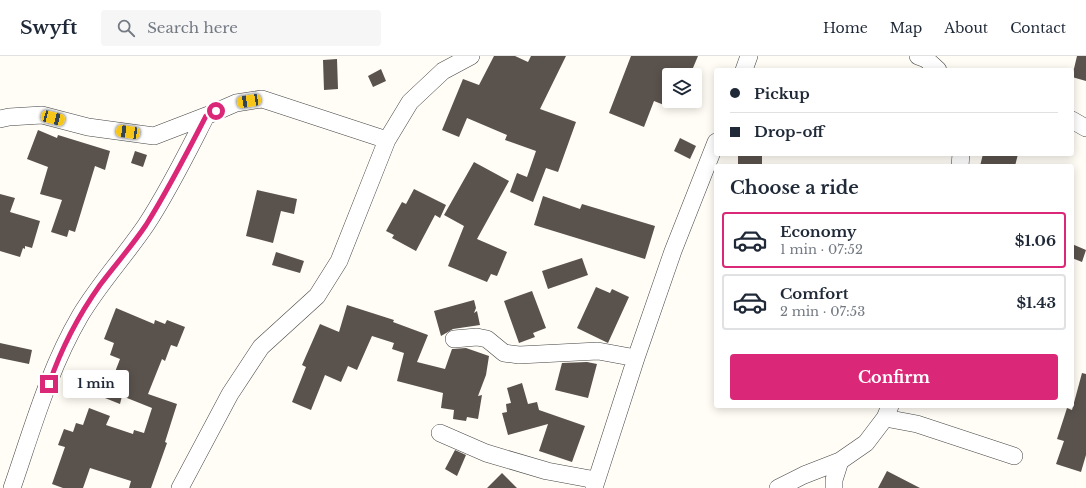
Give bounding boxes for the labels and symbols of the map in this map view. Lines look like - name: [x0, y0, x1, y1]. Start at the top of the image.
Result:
- car: [236, 93, 262, 109]
- route start: [207, 102, 225, 120]
- car: [40, 109, 66, 127]
- car: [115, 124, 141, 140]
- callout: 1 min: [63, 370, 129, 398]
- route end: [40, 375, 58, 393]

